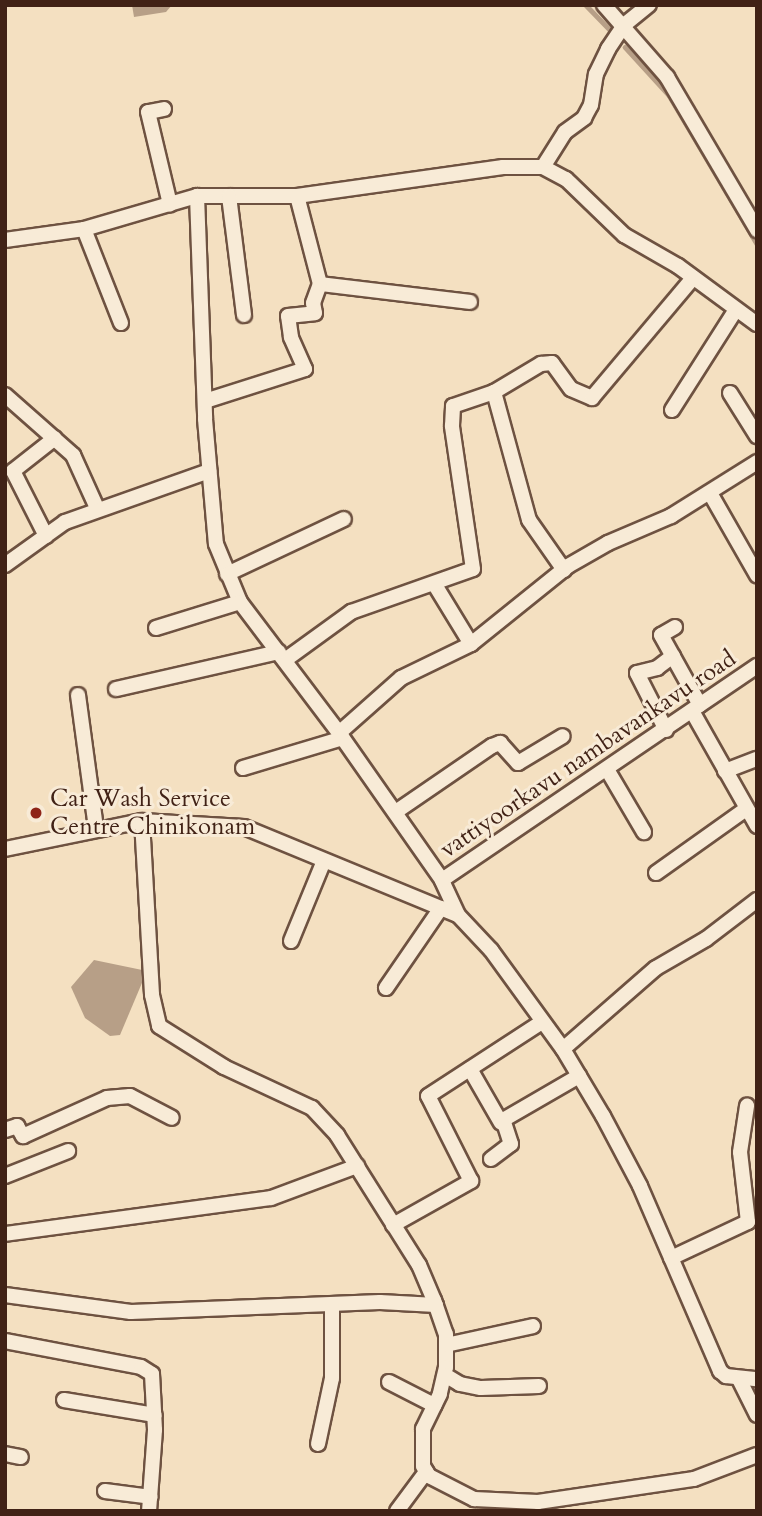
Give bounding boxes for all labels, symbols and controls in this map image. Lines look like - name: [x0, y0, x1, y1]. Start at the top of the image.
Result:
- street label: vattiyoorkavu nambavankavu road: [435, 644, 741, 864]
- place label: Car Wash Service Centre Chinikonam: [50, 785, 255, 841]
- marker: Car Wash Service Centre Chinikonam: [28, 805, 44, 821]

